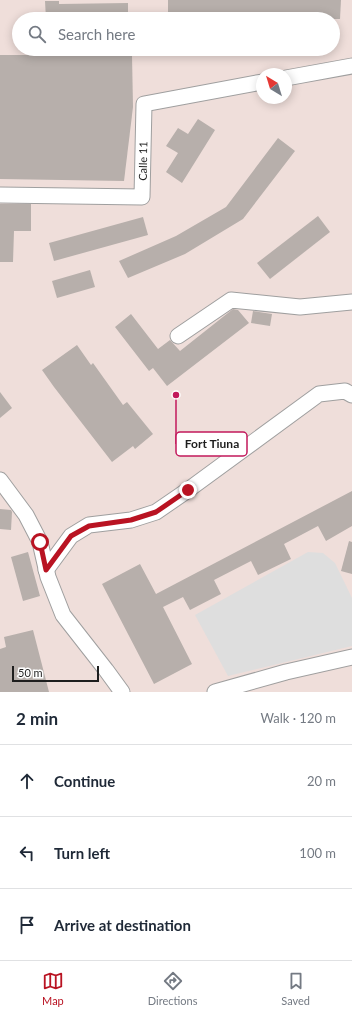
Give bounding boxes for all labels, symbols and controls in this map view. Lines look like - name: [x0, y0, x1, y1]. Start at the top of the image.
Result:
- search box: [12, 12, 340, 56]
- icon: search: [26, 23, 48, 45]
- text: Search here: [58, 25, 135, 43]
- north arrow: [256, 68, 292, 104]
- street label: Calle 11: [136, 141, 149, 181]
- callout: Fort Tiuna: [176, 432, 247, 456]
- text: Fort Tiuna: [185, 436, 239, 451]
- route end: [179, 481, 197, 499]
- route start: [31, 533, 49, 551]
- scale bar: [12, 664, 99, 683]
- text: 50 m: [18, 666, 43, 679]
- text: 2 min: [16, 708, 58, 729]
- text: Walk · 120 m: [260, 710, 336, 726]
- icon: ahead: [16, 770, 38, 792]
- text: Continue: [54, 772, 115, 790]
- text: 20 m: [307, 773, 336, 789]
- icon: left: [16, 842, 38, 864]
- text: Turn left: [54, 844, 110, 862]
- text: 100 m: [299, 845, 336, 861]
- icon: arrive: [16, 914, 38, 936]
- text: Arrive at destination: [54, 916, 191, 934]
- tab: Map: [42, 970, 64, 1007]
- tab: Directions: [148, 970, 197, 1007]
- tab: Saved: [281, 970, 310, 1007]

